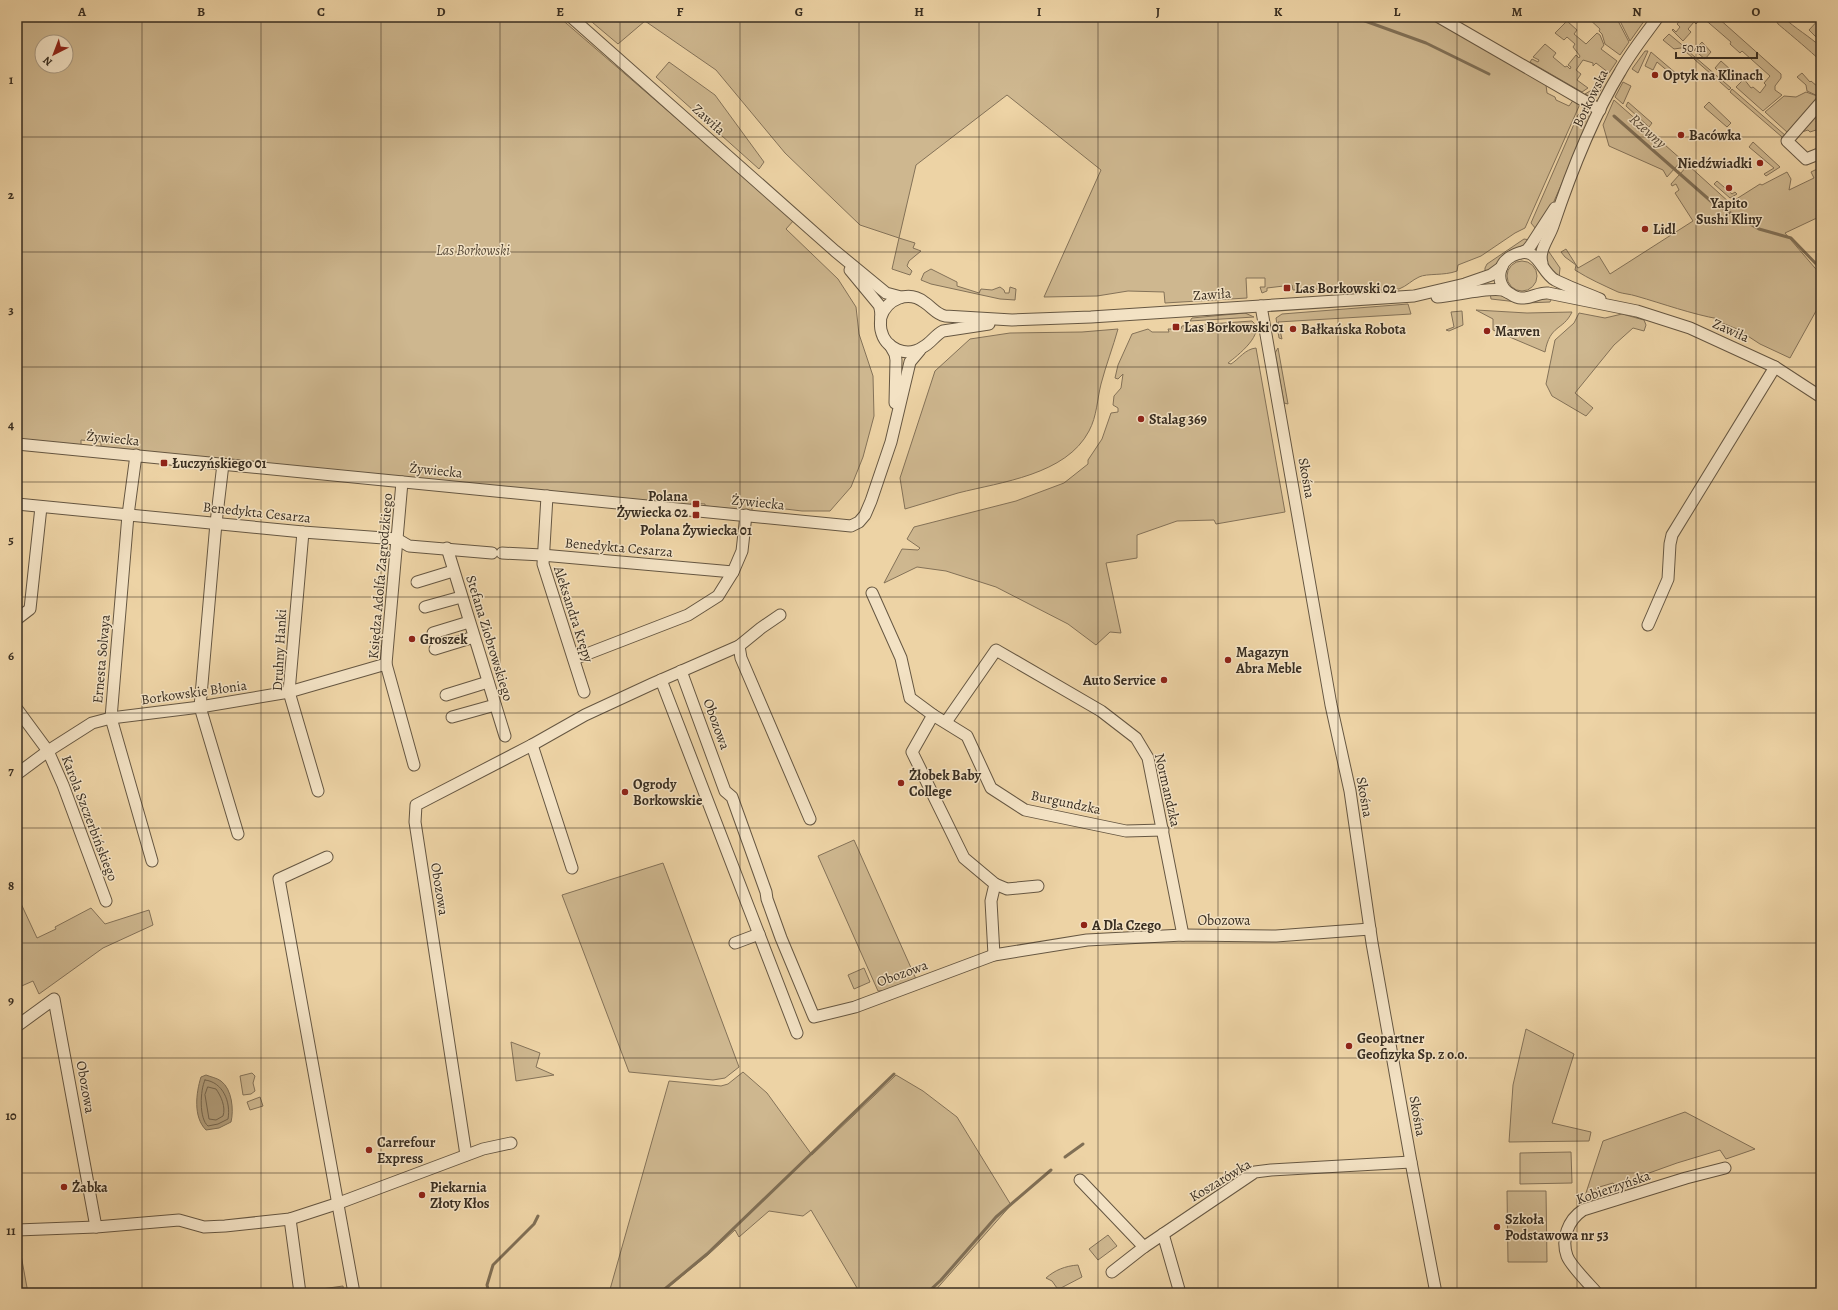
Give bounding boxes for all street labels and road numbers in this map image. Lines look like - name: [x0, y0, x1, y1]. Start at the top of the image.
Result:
- street label: Borkowska: [1568, 65, 1613, 131]
- street label: Zawiła: [688, 99, 730, 140]
- street label: Zawiła: [1192, 284, 1232, 305]
- street label: Zawiła: [1709, 314, 1753, 347]
- street label: Żywiecka: [86, 426, 141, 451]
- street label: Skośna: [1294, 456, 1319, 500]
- street label: Żywiecka: [409, 458, 464, 483]
- street label: Żywiecka: [731, 490, 786, 515]
- street label: Księdza Adolfa Zagrodzkiego: [364, 492, 397, 660]
- street label: Benedykta Cesarza: [202, 497, 312, 528]
- street label: Benedykta Cesarza: [564, 533, 674, 562]
- street label: Aleksandra Krępy: [549, 563, 598, 665]
- street label: Stefana Ziobrowskiego: [461, 573, 518, 703]
- street label: Druhny Hanki: [268, 609, 291, 691]
- street label: Ernesta Solvaya: [88, 613, 115, 704]
- street label: Borkowskie Błonia: [140, 676, 249, 709]
- street label: Obozowa: [699, 696, 735, 753]
- street label: Normandzka: [1150, 751, 1185, 829]
- street label: Karola Szczerbińskiego: [57, 752, 122, 884]
- street label: Skośna: [1352, 775, 1377, 819]
- street label: Burgundzka: [1029, 786, 1103, 819]
- street label: Obozowa: [426, 861, 453, 917]
- street label: Obozowa: [1197, 911, 1251, 930]
- street label: Obozowa: [874, 955, 931, 991]
- street label: Obozowa: [72, 1059, 100, 1115]
- street label: Skośna: [1405, 1094, 1430, 1138]
- street label: Koszarówka: [1186, 1154, 1255, 1206]
- street label: Kobierzyńska: [1573, 1166, 1653, 1209]

